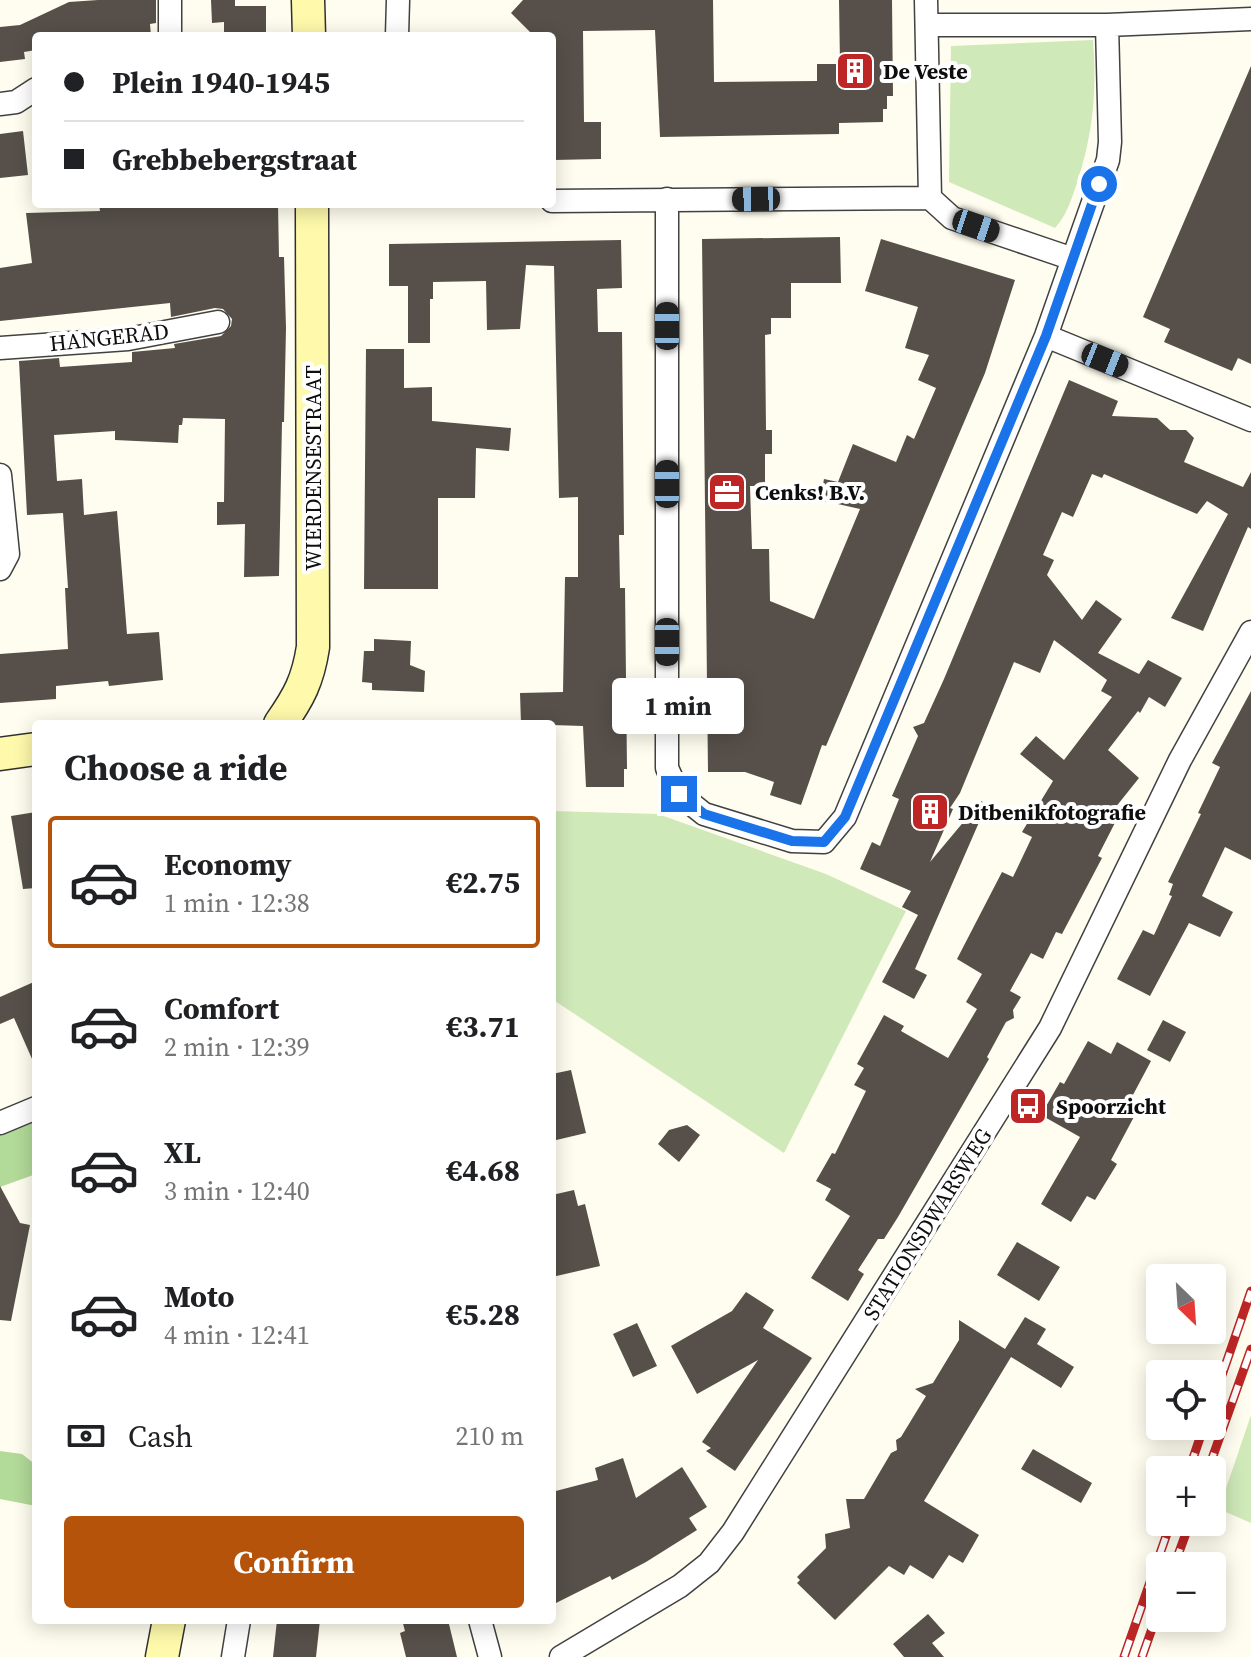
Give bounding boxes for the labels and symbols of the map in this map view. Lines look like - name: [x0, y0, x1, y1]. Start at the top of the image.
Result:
- building icon: De Veste: [834, 50, 876, 92]
- place label: De Veste: [883, 56, 968, 86]
- route start: [1081, 166, 1117, 202]
- car: [732, 187, 780, 211]
- car: [949, 207, 1003, 245]
- car: [655, 302, 679, 350]
- street label: HANGERAD: [48, 316, 170, 358]
- car: [1078, 340, 1132, 380]
- street label: WIERDENSESTRAAT: [298, 365, 328, 571]
- car: [655, 460, 679, 508]
- office icon: Cenks! B.V.: [706, 471, 748, 513]
- place label: Cenks! B.V.: [755, 477, 865, 507]
- car: [655, 618, 679, 666]
- callout: 1 min: [613, 678, 745, 734]
- route end: [661, 776, 697, 812]
- building icon: Ditbenikfotografie: [909, 791, 951, 833]
- place label: Ditbenikfotografie: [958, 797, 1146, 827]
- bus stop icon: Spoorzicht: [1007, 1085, 1049, 1127]
- place label: Spoorzicht: [1056, 1091, 1167, 1121]
- street label: STATIONSDWARSWEG: [856, 1122, 998, 1326]
- north arrow: [1146, 1264, 1226, 1344]

